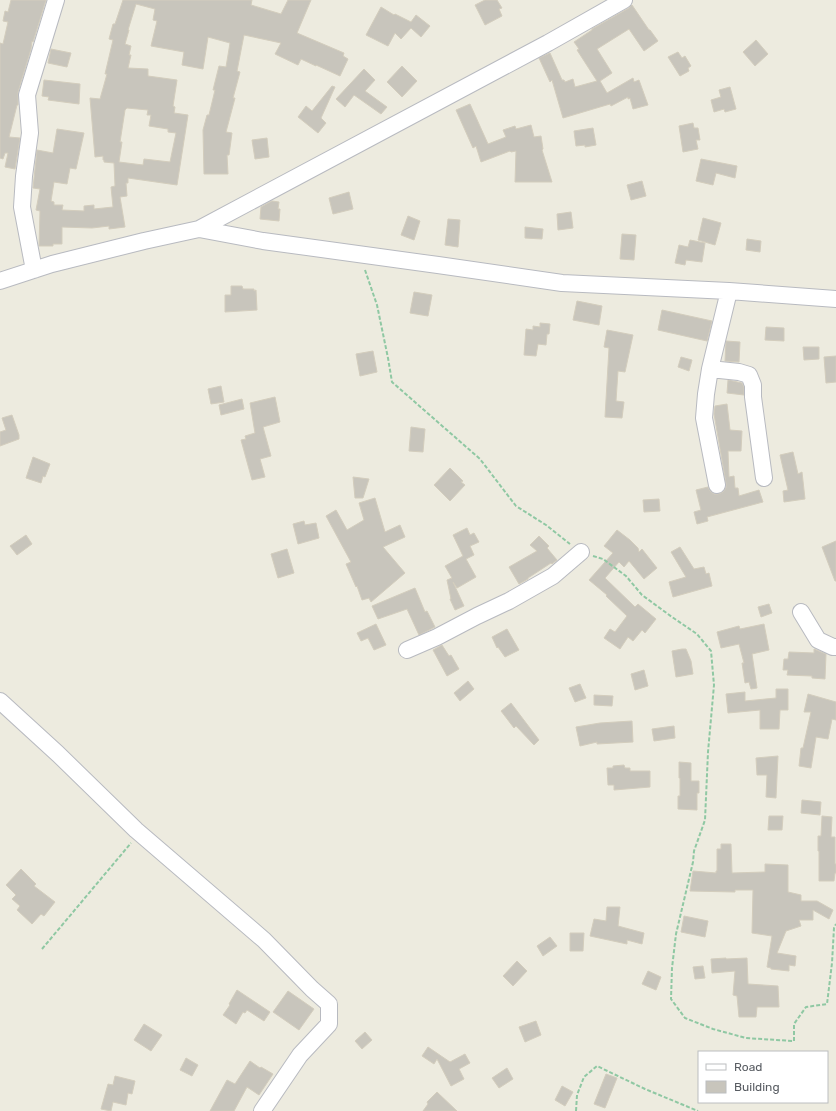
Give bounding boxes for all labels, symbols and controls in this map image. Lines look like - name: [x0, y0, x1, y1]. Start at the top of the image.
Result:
- legend: [698, 1051, 828, 1103]
- text: Road: [734, 1060, 762, 1074]
- text: Building: [734, 1080, 780, 1094]

